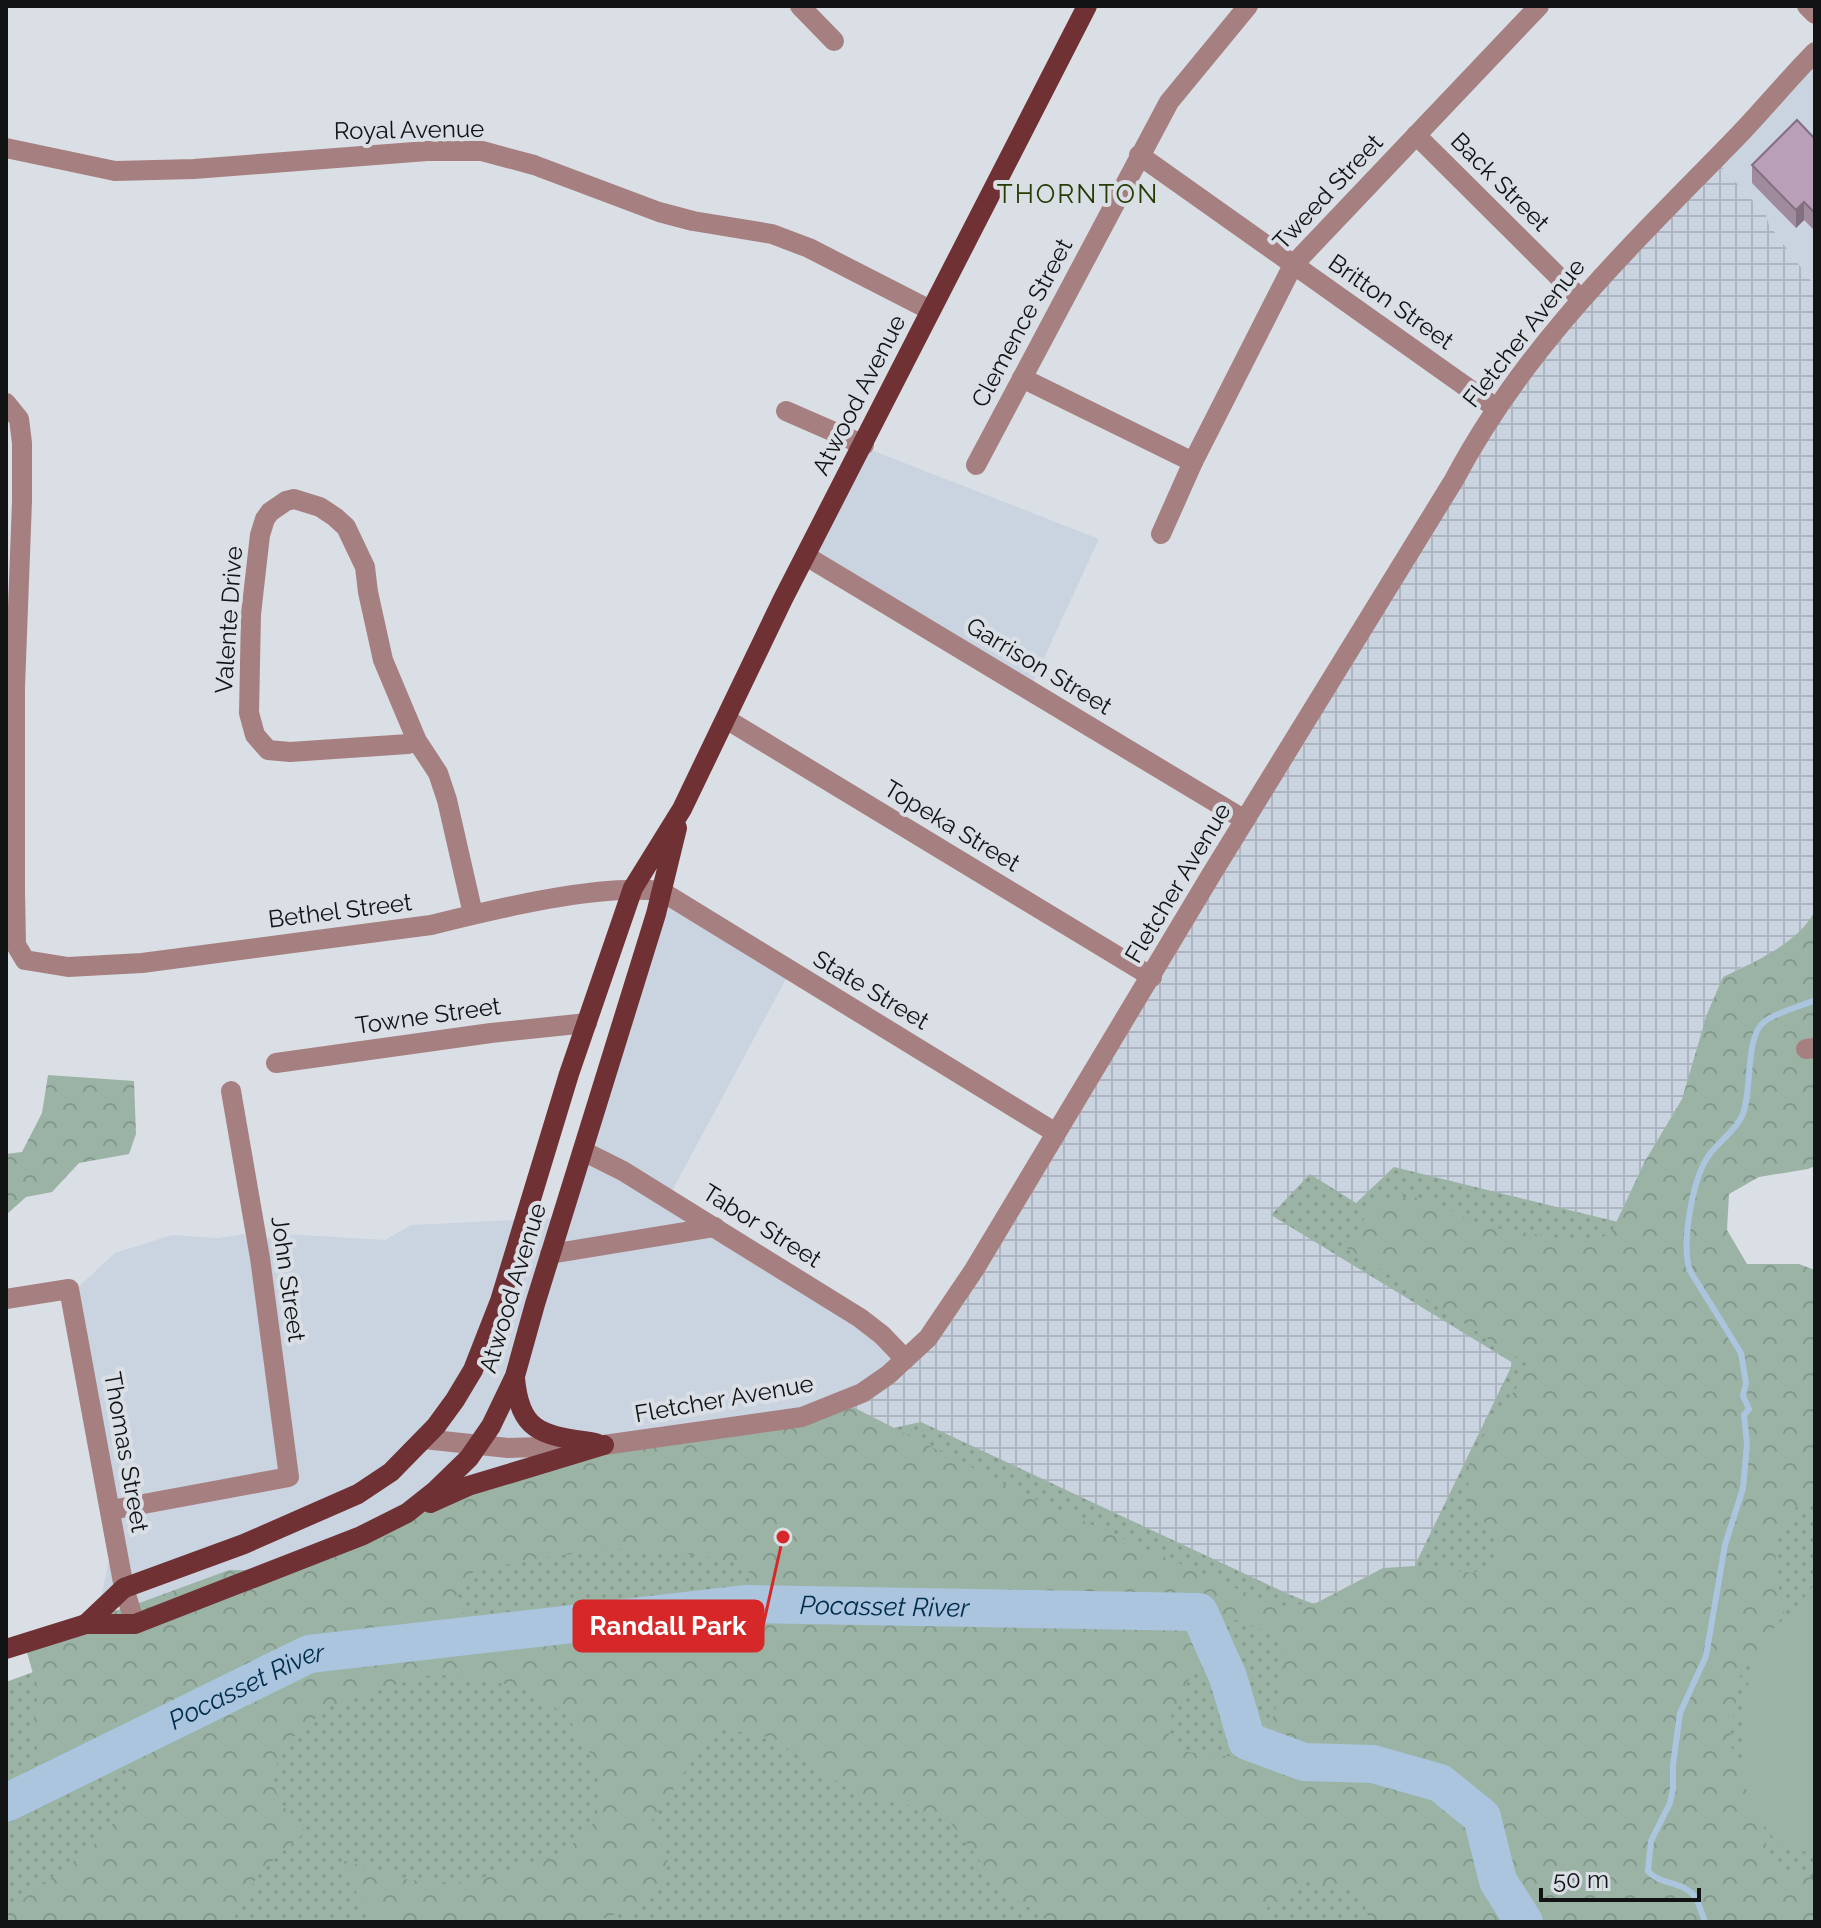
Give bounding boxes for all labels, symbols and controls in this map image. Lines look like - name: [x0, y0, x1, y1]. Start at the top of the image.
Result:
- street label: Royal Avenue: [334, 114, 484, 145]
- street label: Back Street: [1445, 126, 1556, 237]
- street label: Tweed Street: [1267, 128, 1389, 256]
- district label: THORNTON: [997, 179, 1159, 209]
- street label: Clemence Street: [965, 233, 1078, 412]
- street label: Britton Street: [1323, 248, 1460, 355]
- street label: Fletcher Avenue: [1456, 252, 1591, 413]
- street label: Atwood Avenue: [806, 310, 911, 480]
- street label: Valente Drive: [209, 545, 248, 695]
- street label: Garrison Street: [961, 611, 1117, 720]
- street label: Topeka Street: [879, 774, 1026, 878]
- street label: Fletcher Avenue: [1118, 798, 1237, 968]
- street label: Bethel Street: [266, 887, 413, 934]
- street label: State Street: [808, 944, 934, 1035]
- street label: Towne Street: [354, 991, 502, 1040]
- street label: Tabor Street: [697, 1178, 827, 1274]
- street label: Atwood Avenue: [473, 1199, 552, 1376]
- street label: John Street: [265, 1214, 312, 1343]
- street label: Fletcher Avenue: [632, 1368, 816, 1429]
- street label: Thomas Street: [98, 1369, 155, 1534]
- water label: Pocasset River: [799, 1590, 971, 1623]
- callout: Randall Park: [574, 1601, 763, 1651]
- text: Randall Park: [590, 1611, 747, 1641]
- water label: Pocasset River: [164, 1637, 327, 1736]
- scale bar: [1541, 1852, 1699, 1902]
- text: 50 m: [1553, 1865, 1609, 1894]

